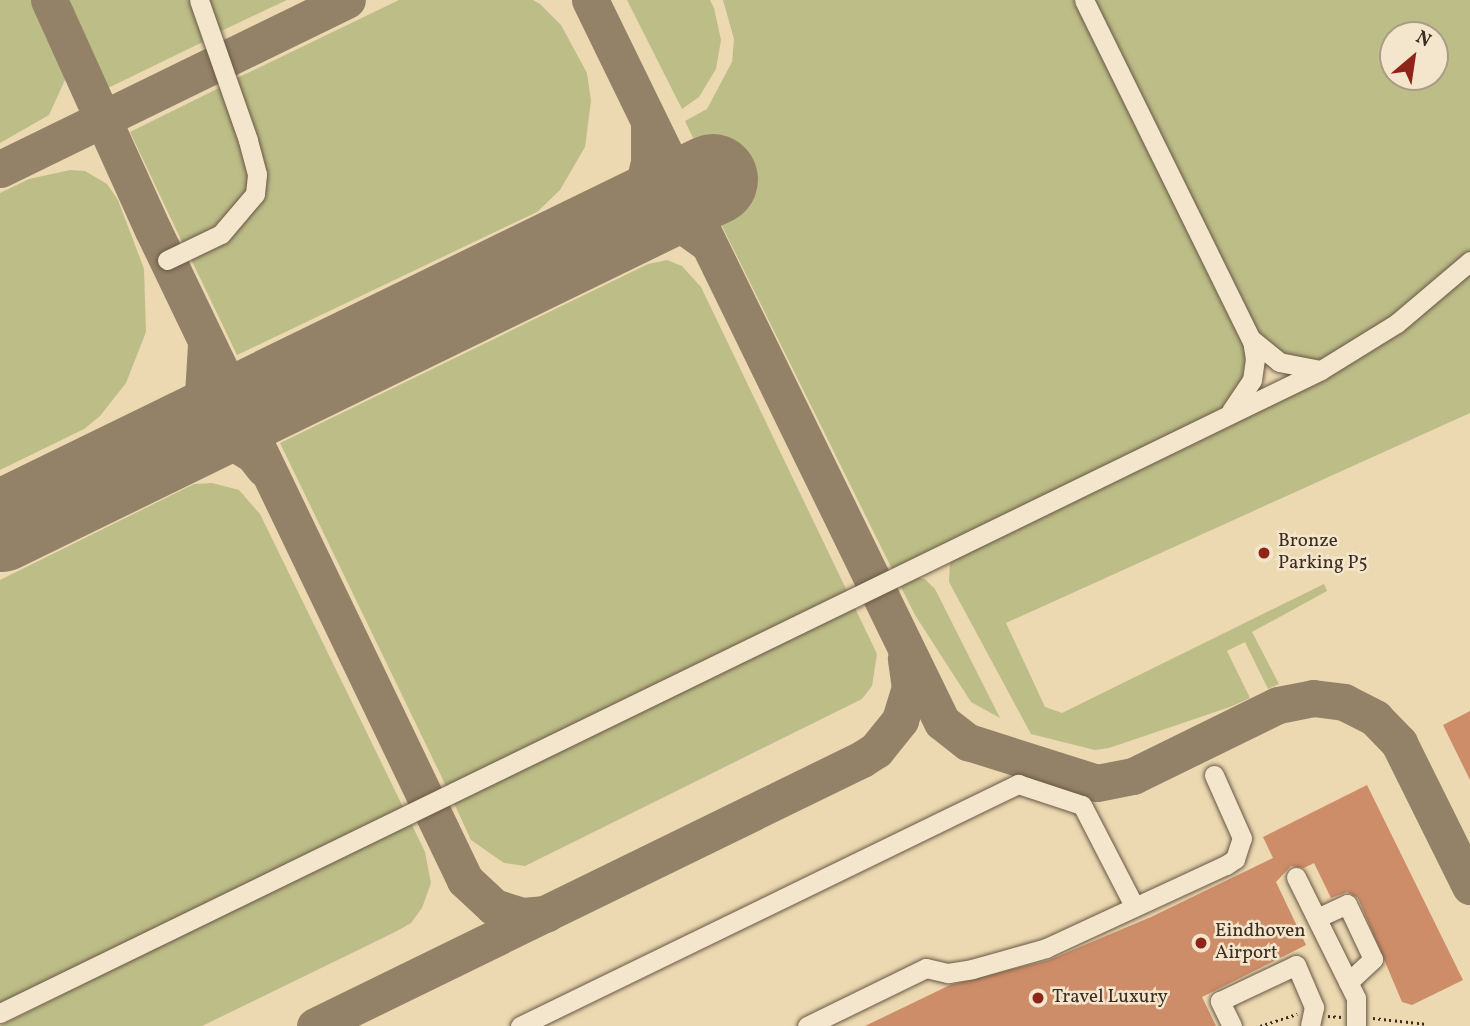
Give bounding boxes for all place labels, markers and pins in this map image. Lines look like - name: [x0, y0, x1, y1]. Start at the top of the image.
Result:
- place label: Bronze Parking P5: [1278, 531, 1368, 575]
- marker: Bronze Parking P5: [1256, 545, 1272, 561]
- place label: Eindhoven Airport: [1215, 921, 1306, 965]
- marker: Eindhoven Airport: [1193, 935, 1209, 951]
- place label: Travel Luxury: [1052, 987, 1168, 1009]
- marker: Travel Luxury: [1030, 990, 1046, 1006]

